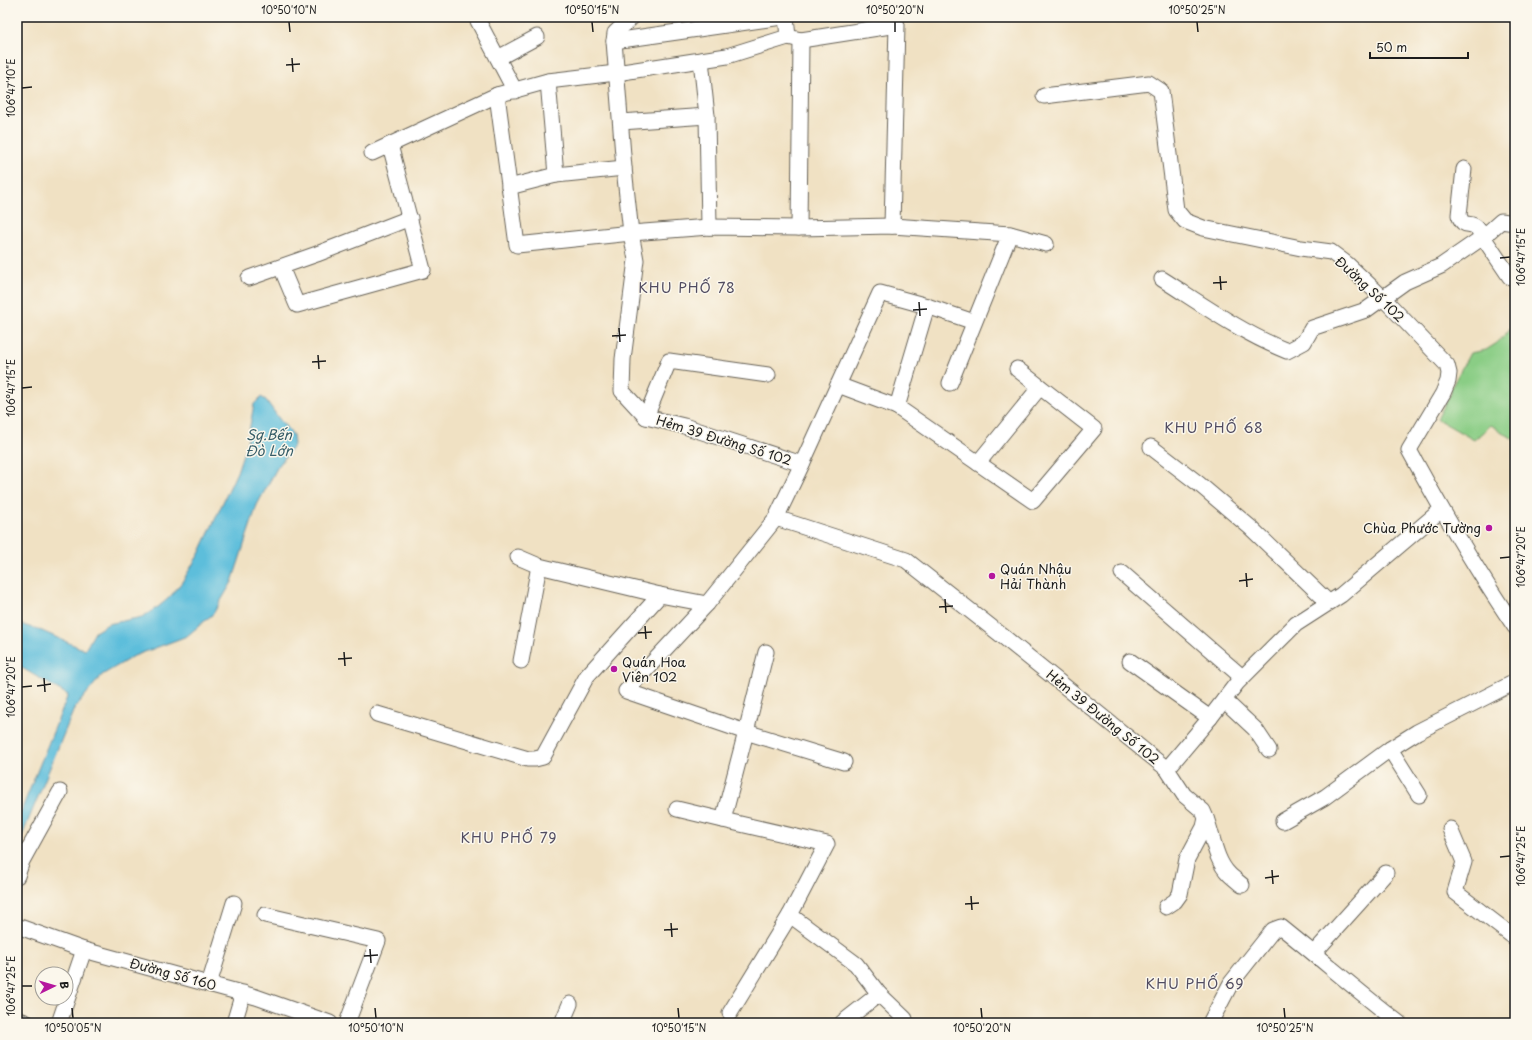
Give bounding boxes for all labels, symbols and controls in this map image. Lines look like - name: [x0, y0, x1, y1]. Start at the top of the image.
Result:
- text: 10°50'10"N: [261, 2, 317, 17]
- text: 10°50'15"N: [565, 2, 620, 17]
- text: 10°50'20"N: [866, 2, 924, 17]
- text: 10°50'25"N: [1168, 2, 1226, 17]
- scale bar: [1370, 34, 1468, 60]
- text: 50 m: [1376, 38, 1407, 56]
- text: 106°47'10"E: [3, 59, 18, 118]
- text: 106°47'15"E: [1513, 228, 1528, 286]
- street label: Đường Số 102: [1331, 251, 1409, 326]
- district label: KHU PHỐ 78: [638, 277, 736, 298]
- text: 106°47'15"E: [3, 359, 18, 417]
- street label: Hẻm 39 Đường Số 102: [654, 410, 794, 469]
- district label: KHU PHỐ 68: [1164, 417, 1264, 438]
- water label: Sg.Bến Đò Lớn: [245, 424, 293, 461]
- place label: Chùa Phước Tường: [1363, 518, 1481, 537]
- marker: Chùa Phước Tường: [1484, 523, 1494, 533]
- text: 106°47'20"E: [1513, 526, 1528, 588]
- place label: Quán Nhậu Hải Thành: [1000, 559, 1072, 593]
- marker: Quán Nhậu Hải Thành: [987, 571, 997, 581]
- place label: Quán Hoa Viên 102: [622, 652, 687, 686]
- text: 106°47'20"E: [3, 656, 18, 718]
- marker: Quán Hoa Viên 102: [609, 664, 619, 674]
- street label: Hẻm 39 Đường Số 102: [1043, 665, 1164, 768]
- text: 106°47'25"E: [1513, 826, 1528, 886]
- district label: KHU PHỐ 79: [460, 827, 558, 848]
- street label: Đường Số 160: [128, 953, 219, 994]
- text: 106°47'25"E: [3, 956, 18, 1016]
- north arrow: [34, 966, 74, 1006]
- district label: KHU PHỐ 69: [1146, 973, 1244, 994]
- text: B: [56, 981, 73, 990]
- text: 10°50'05"N: [44, 1020, 102, 1035]
- text: 10°50'10"N: [348, 1020, 404, 1035]
- text: 10°50'15"N: [652, 1020, 707, 1035]
- text: 10°50'20"N: [953, 1020, 1011, 1035]
- text: 10°50'25"N: [1256, 1020, 1314, 1035]

